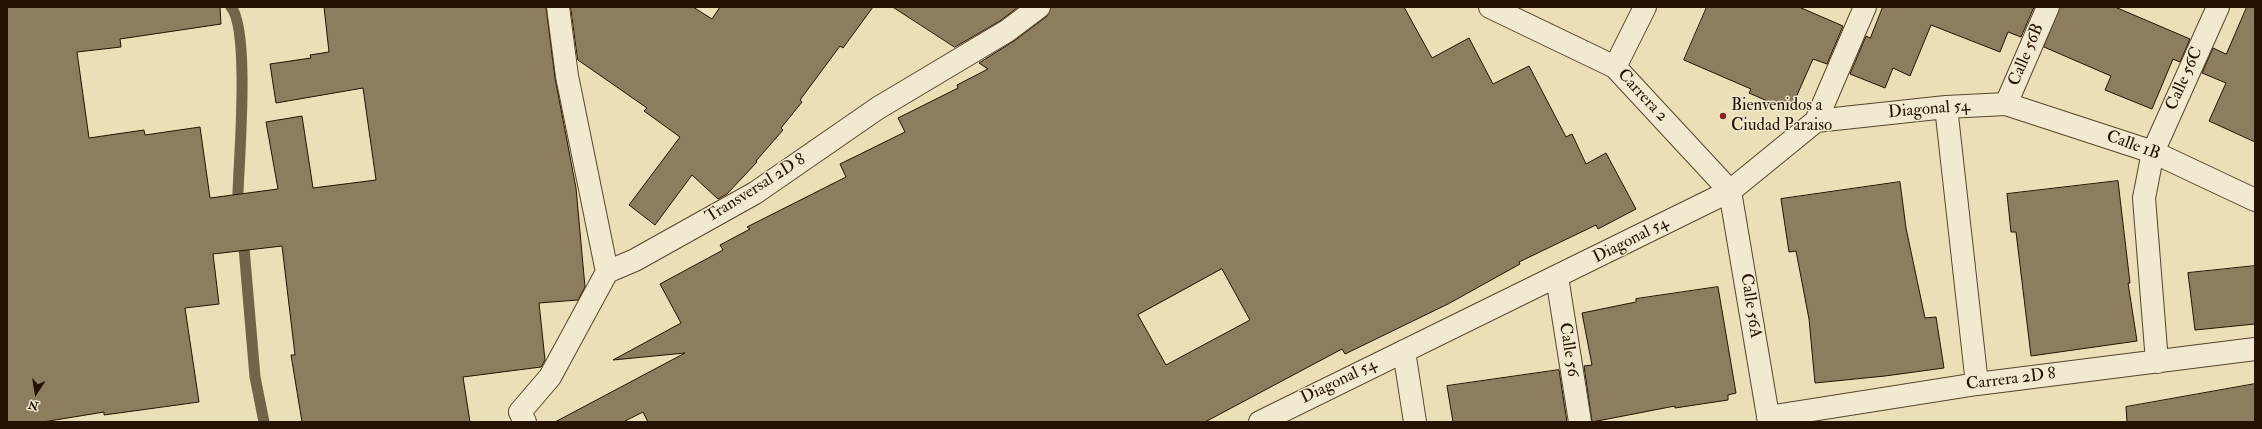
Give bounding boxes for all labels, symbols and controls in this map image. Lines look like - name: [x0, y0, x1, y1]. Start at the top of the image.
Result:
- street label: Calle 56B: [2005, 21, 2049, 89]
- street label: Calle 56C: [2162, 44, 2208, 114]
- street label: Carrera 2: [1613, 65, 1671, 127]
- place label: Bienvenidos a Ciudad Paraiso: [1731, 96, 1832, 136]
- street label: Diagonal 54: [1887, 96, 1971, 124]
- marker: Bienvenidos a Ciudad Paraiso: [1718, 111, 1728, 121]
- street label: Calle 1B: [2103, 127, 2163, 165]
- street label: Transversal 2D 8: [702, 150, 810, 228]
- street label: Diagonal 54: [1590, 213, 1672, 269]
- street label: Calle 56A: [1735, 272, 1765, 340]
- street label: Calle 56: [1554, 321, 1582, 379]
- street label: Diagonal 54: [1298, 355, 1380, 409]
- street label: Carrera 2D 8: [1965, 364, 2057, 396]
- north arrow: [16, 373, 56, 413]
- text: N: [27, 398, 40, 413]

